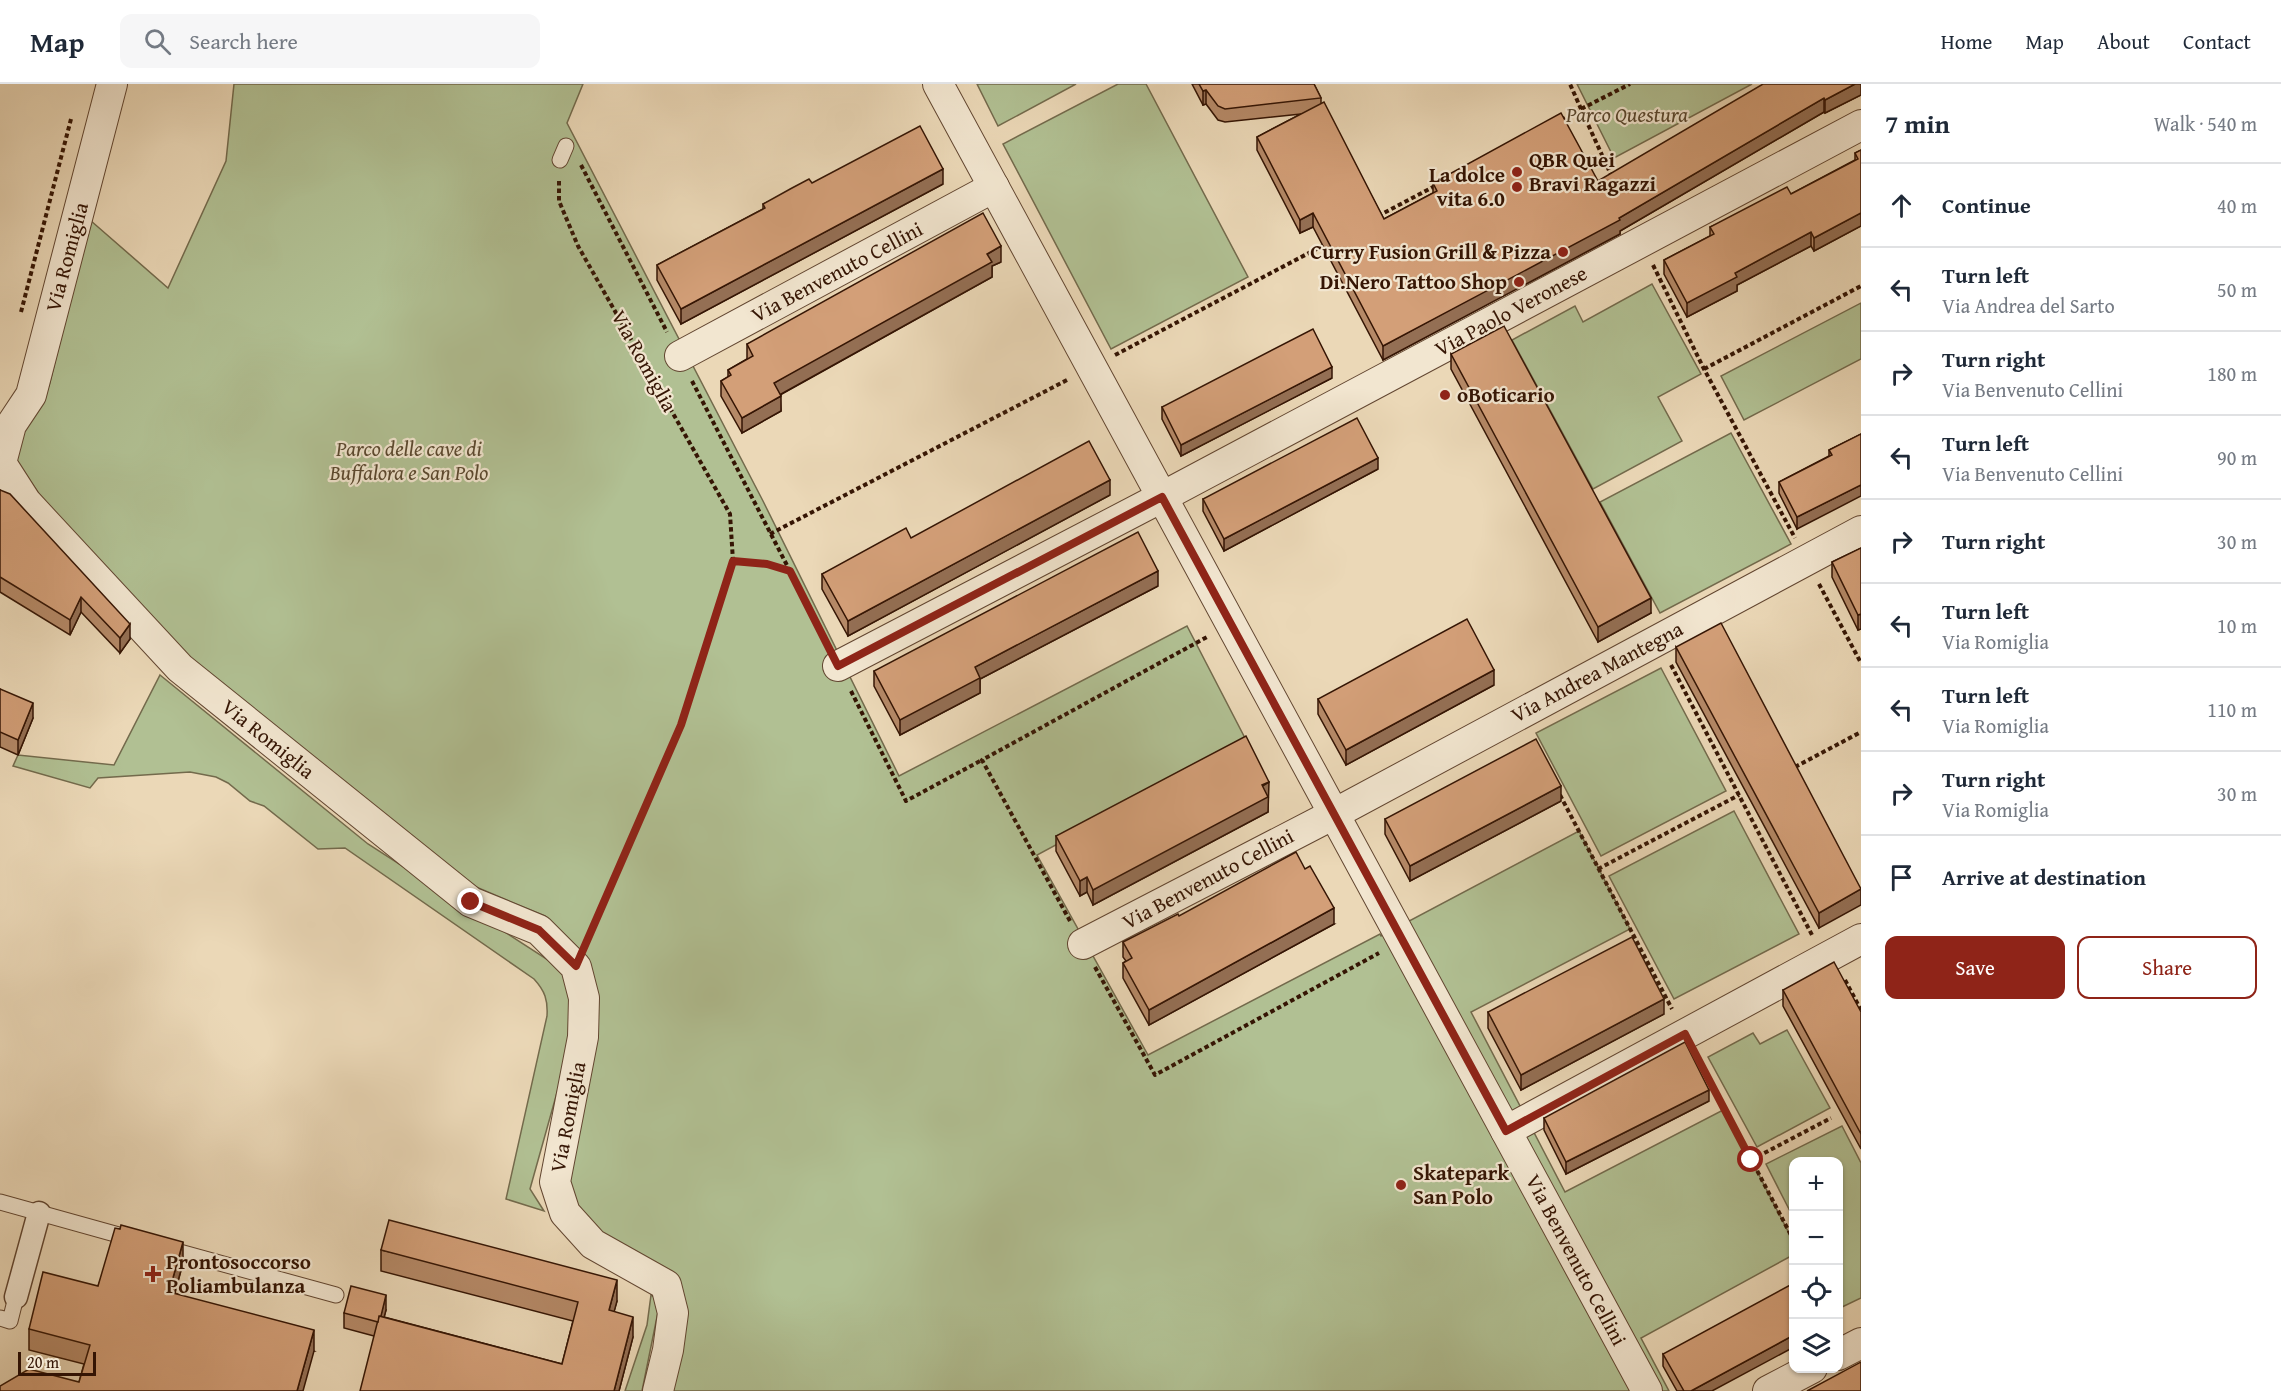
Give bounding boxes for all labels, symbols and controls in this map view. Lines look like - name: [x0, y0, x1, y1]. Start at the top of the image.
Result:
- search box: [120, 14, 540, 68]
- text: Map: [30, 21, 84, 62]
- icon: search: [141, 25, 174, 58]
- text: Search here: [189, 25, 298, 57]
- text: Home: [1941, 26, 1992, 57]
- text: Map: [2025, 26, 2064, 57]
- text: About: [2097, 26, 2150, 57]
- text: Contact: [2183, 26, 2251, 57]
- park label: Parco Questura: [1565, 99, 1688, 130]
- text: 7 min: [1885, 104, 1950, 143]
- text: Walk · 540 m: [2154, 109, 2257, 138]
- place label: QBR Quei Bravi Ragazzi: [1529, 144, 1656, 199]
- place label: La dolce vita 6.0: [1429, 159, 1505, 214]
- marker: QBR Quei Bravi Ragazzi: [1510, 165, 1524, 179]
- marker: La dolce vita 6.0: [1510, 180, 1524, 194]
- icon: ahead: [1885, 189, 1918, 222]
- text: Continue: [1942, 189, 2031, 221]
- text: 40 m: [2217, 191, 2257, 220]
- street label: Via Romiglia: [37, 199, 96, 315]
- street label: Via Benvenuto Cellini: [746, 213, 928, 330]
- place label: Curry Fusion Grill & Pizza: [1310, 236, 1551, 267]
- marker: Curry Fusion Grill & Pizza: [1556, 245, 1570, 259]
- street label: Via Paolo Veronese: [1429, 257, 1593, 364]
- text: Turn left: [1942, 259, 2029, 291]
- place label: Di.Nero Tattoo Shop: [1320, 266, 1507, 297]
- icon: left: [1885, 273, 1918, 306]
- marker: Di.Nero Tattoo Shop: [1512, 275, 1526, 289]
- text: 50 m: [2217, 275, 2257, 304]
- text: Via Andrea del Sarto: [1942, 291, 2115, 320]
- street label: Via Romiglia: [604, 304, 685, 417]
- text: Turn right: [1942, 343, 2045, 375]
- icon: right: [1885, 357, 1918, 390]
- text: 180 m: [2207, 359, 2257, 388]
- text: Via Benvenuto Cellini: [1942, 375, 2123, 404]
- place label: oBoticario: [1457, 379, 1555, 410]
- marker: oBoticario: [1438, 388, 1452, 402]
- text: Turn left: [1942, 427, 2029, 459]
- park label: Parco delle cave di Buffalora e San Polo: [329, 433, 488, 488]
- icon: left: [1885, 441, 1918, 474]
- text: 90 m: [2217, 443, 2257, 472]
- text: Via Benvenuto Cellini: [1942, 459, 2123, 488]
- icon: right: [1885, 525, 1918, 558]
- text: Turn right: [1942, 525, 2045, 557]
- text: 30 m: [2217, 527, 2257, 556]
- text: Turn left: [1942, 595, 2029, 627]
- icon: left: [1885, 609, 1918, 642]
- text: 10 m: [2217, 611, 2257, 640]
- street label: Via Andrea Mantegna: [1505, 613, 1688, 730]
- text: Via Romiglia: [1942, 627, 2049, 656]
- text: Turn left: [1942, 679, 2029, 711]
- street label: Via Romiglia: [215, 691, 322, 786]
- icon: left: [1885, 693, 1918, 726]
- text: 110 m: [2207, 695, 2257, 724]
- text: Via Romiglia: [1942, 711, 2049, 740]
- text: Turn right: [1942, 763, 2045, 795]
- icon: right: [1885, 777, 1918, 810]
- text: 30 m: [2217, 779, 2257, 808]
- text: Via Romiglia: [1942, 795, 2049, 824]
- street label: Via Benvenuto Cellini: [1117, 820, 1299, 937]
- icon: arrive: [1885, 861, 1918, 894]
- text: Arrive at destination: [1942, 861, 2146, 893]
- route end: [457, 888, 483, 914]
- button: Save: [1885, 936, 2065, 999]
- button: Share: [2077, 936, 2257, 999]
- street label: Via Romiglia: [542, 1059, 593, 1175]
- route start: [1737, 1146, 1763, 1172]
- place label: Skatepark San Polo: [1413, 1157, 1510, 1212]
- map controls: [1789, 1157, 1843, 1373]
- button: +: [1789, 1157, 1843, 1211]
- street label: Via Benvenuto Cellini: [1518, 1169, 1635, 1351]
- marker: Skatepark San Polo: [1394, 1178, 1408, 1192]
- button: −: [1789, 1211, 1843, 1265]
- place label: Prontosoccorso Poliambulanza: [166, 1246, 311, 1301]
- marker: Prontosoccorso Poliambulanza: [144, 1265, 162, 1283]
- button: locate: [1789, 1265, 1843, 1319]
- button: layers: [1789, 1319, 1843, 1373]
- scale bar: [18, 1349, 96, 1376]
- text: 20 m: [27, 1350, 59, 1374]

